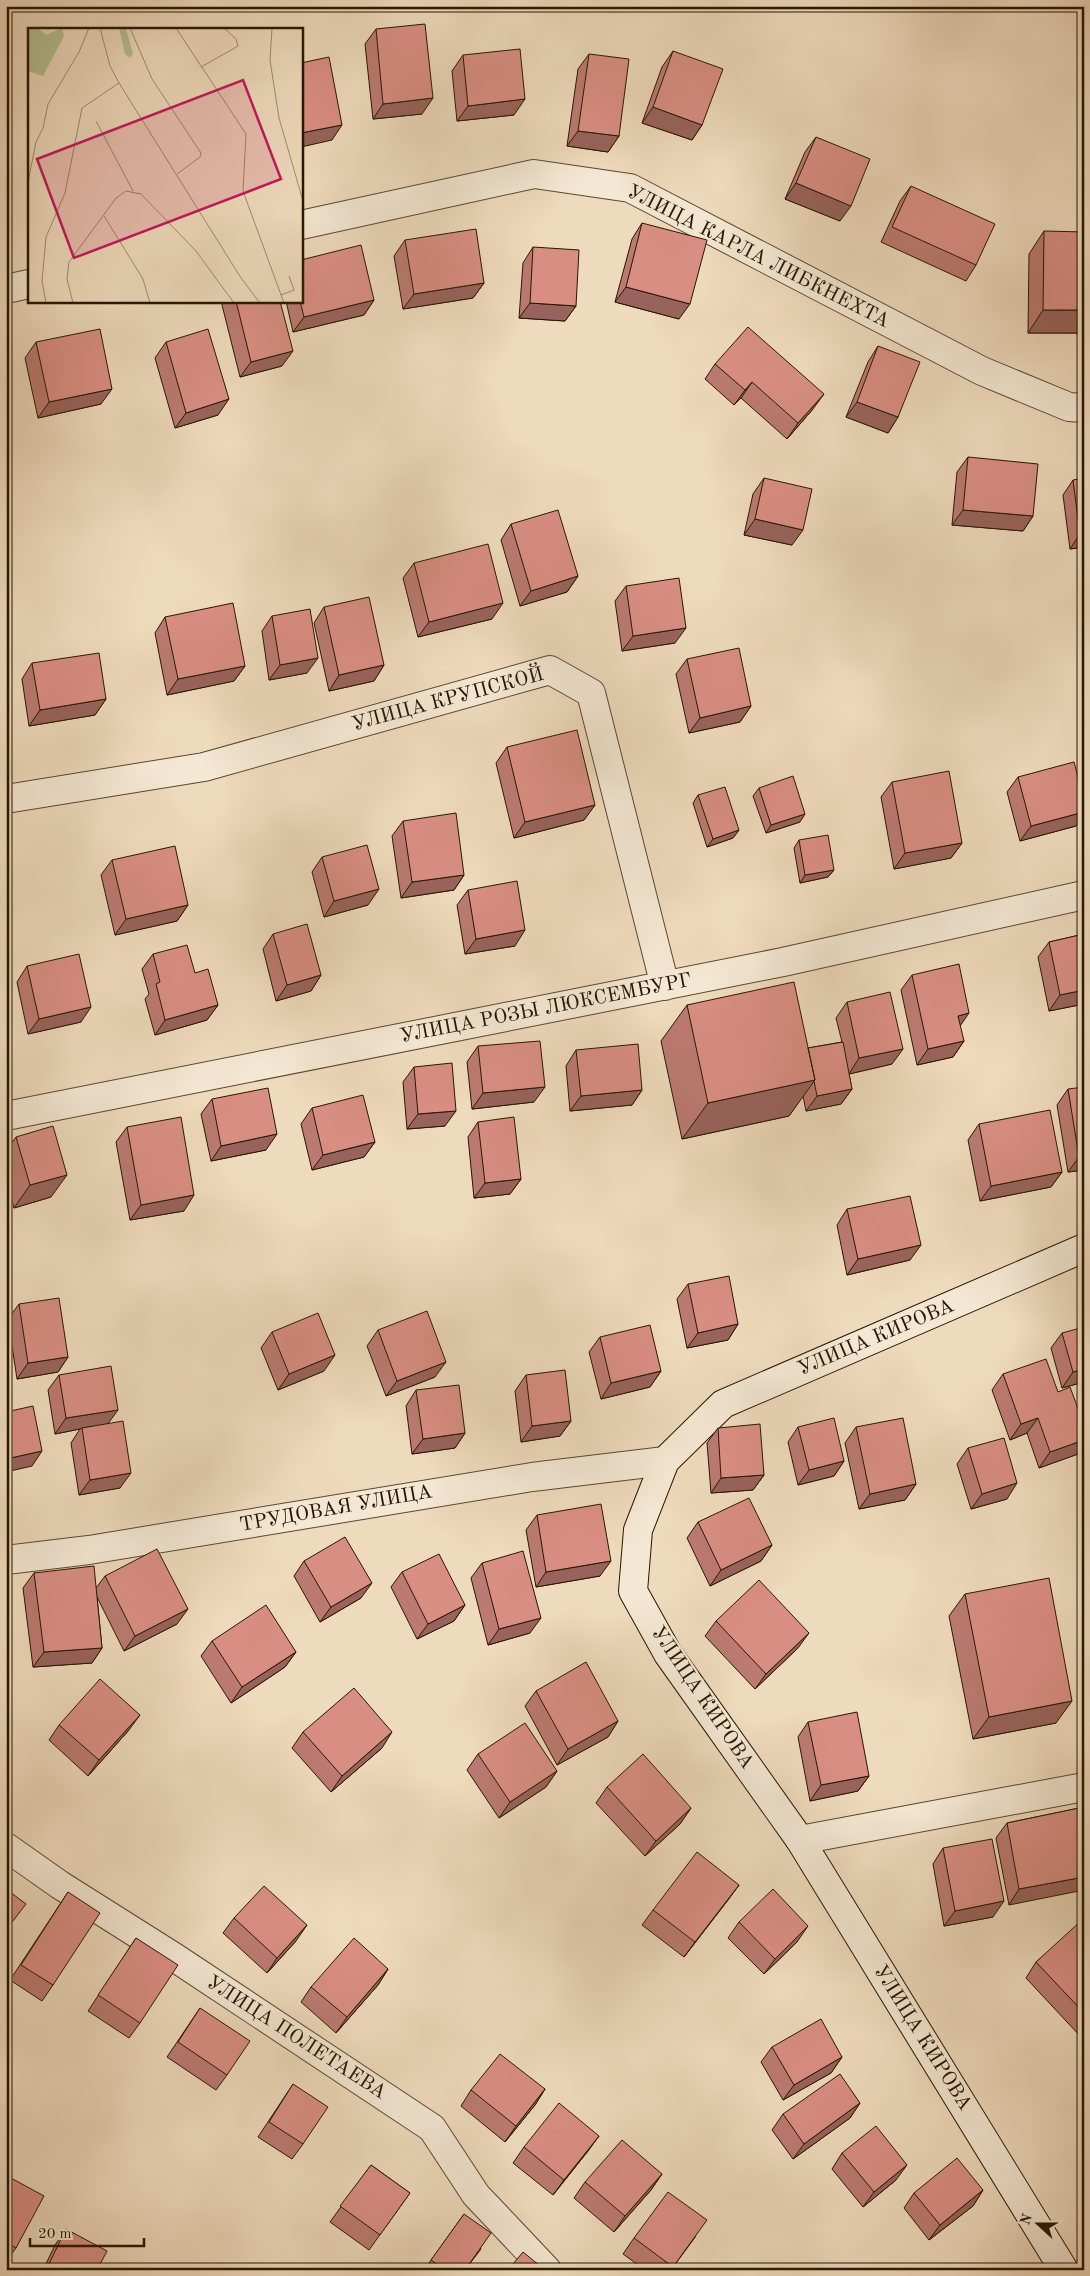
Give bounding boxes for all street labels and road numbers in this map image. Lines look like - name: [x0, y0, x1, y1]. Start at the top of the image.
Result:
- street label: УЛИЦА КАРЛА ЛИБКНЕХТА: [623, 182, 893, 332]
- street label: УЛИЦА КРУПСКОЙ: [349, 662, 546, 735]
- street label: УЛИЦА РОЗЫ ЛЮКСЕМБУРГ: [398, 971, 694, 1047]
- street label: УЛИЦА КИРОВА: [795, 1296, 957, 1380]
- street label: ТРУДОВАЯ УЛИЦА: [238, 1482, 434, 1536]
- street label: УЛИЦА КИРОВА: [647, 1623, 757, 1773]
- street label: УЛИЦА КИРОВА: [869, 1962, 975, 2114]
- street label: УЛИЦА ПОЛЕТАЕВА: [202, 1972, 390, 2104]

